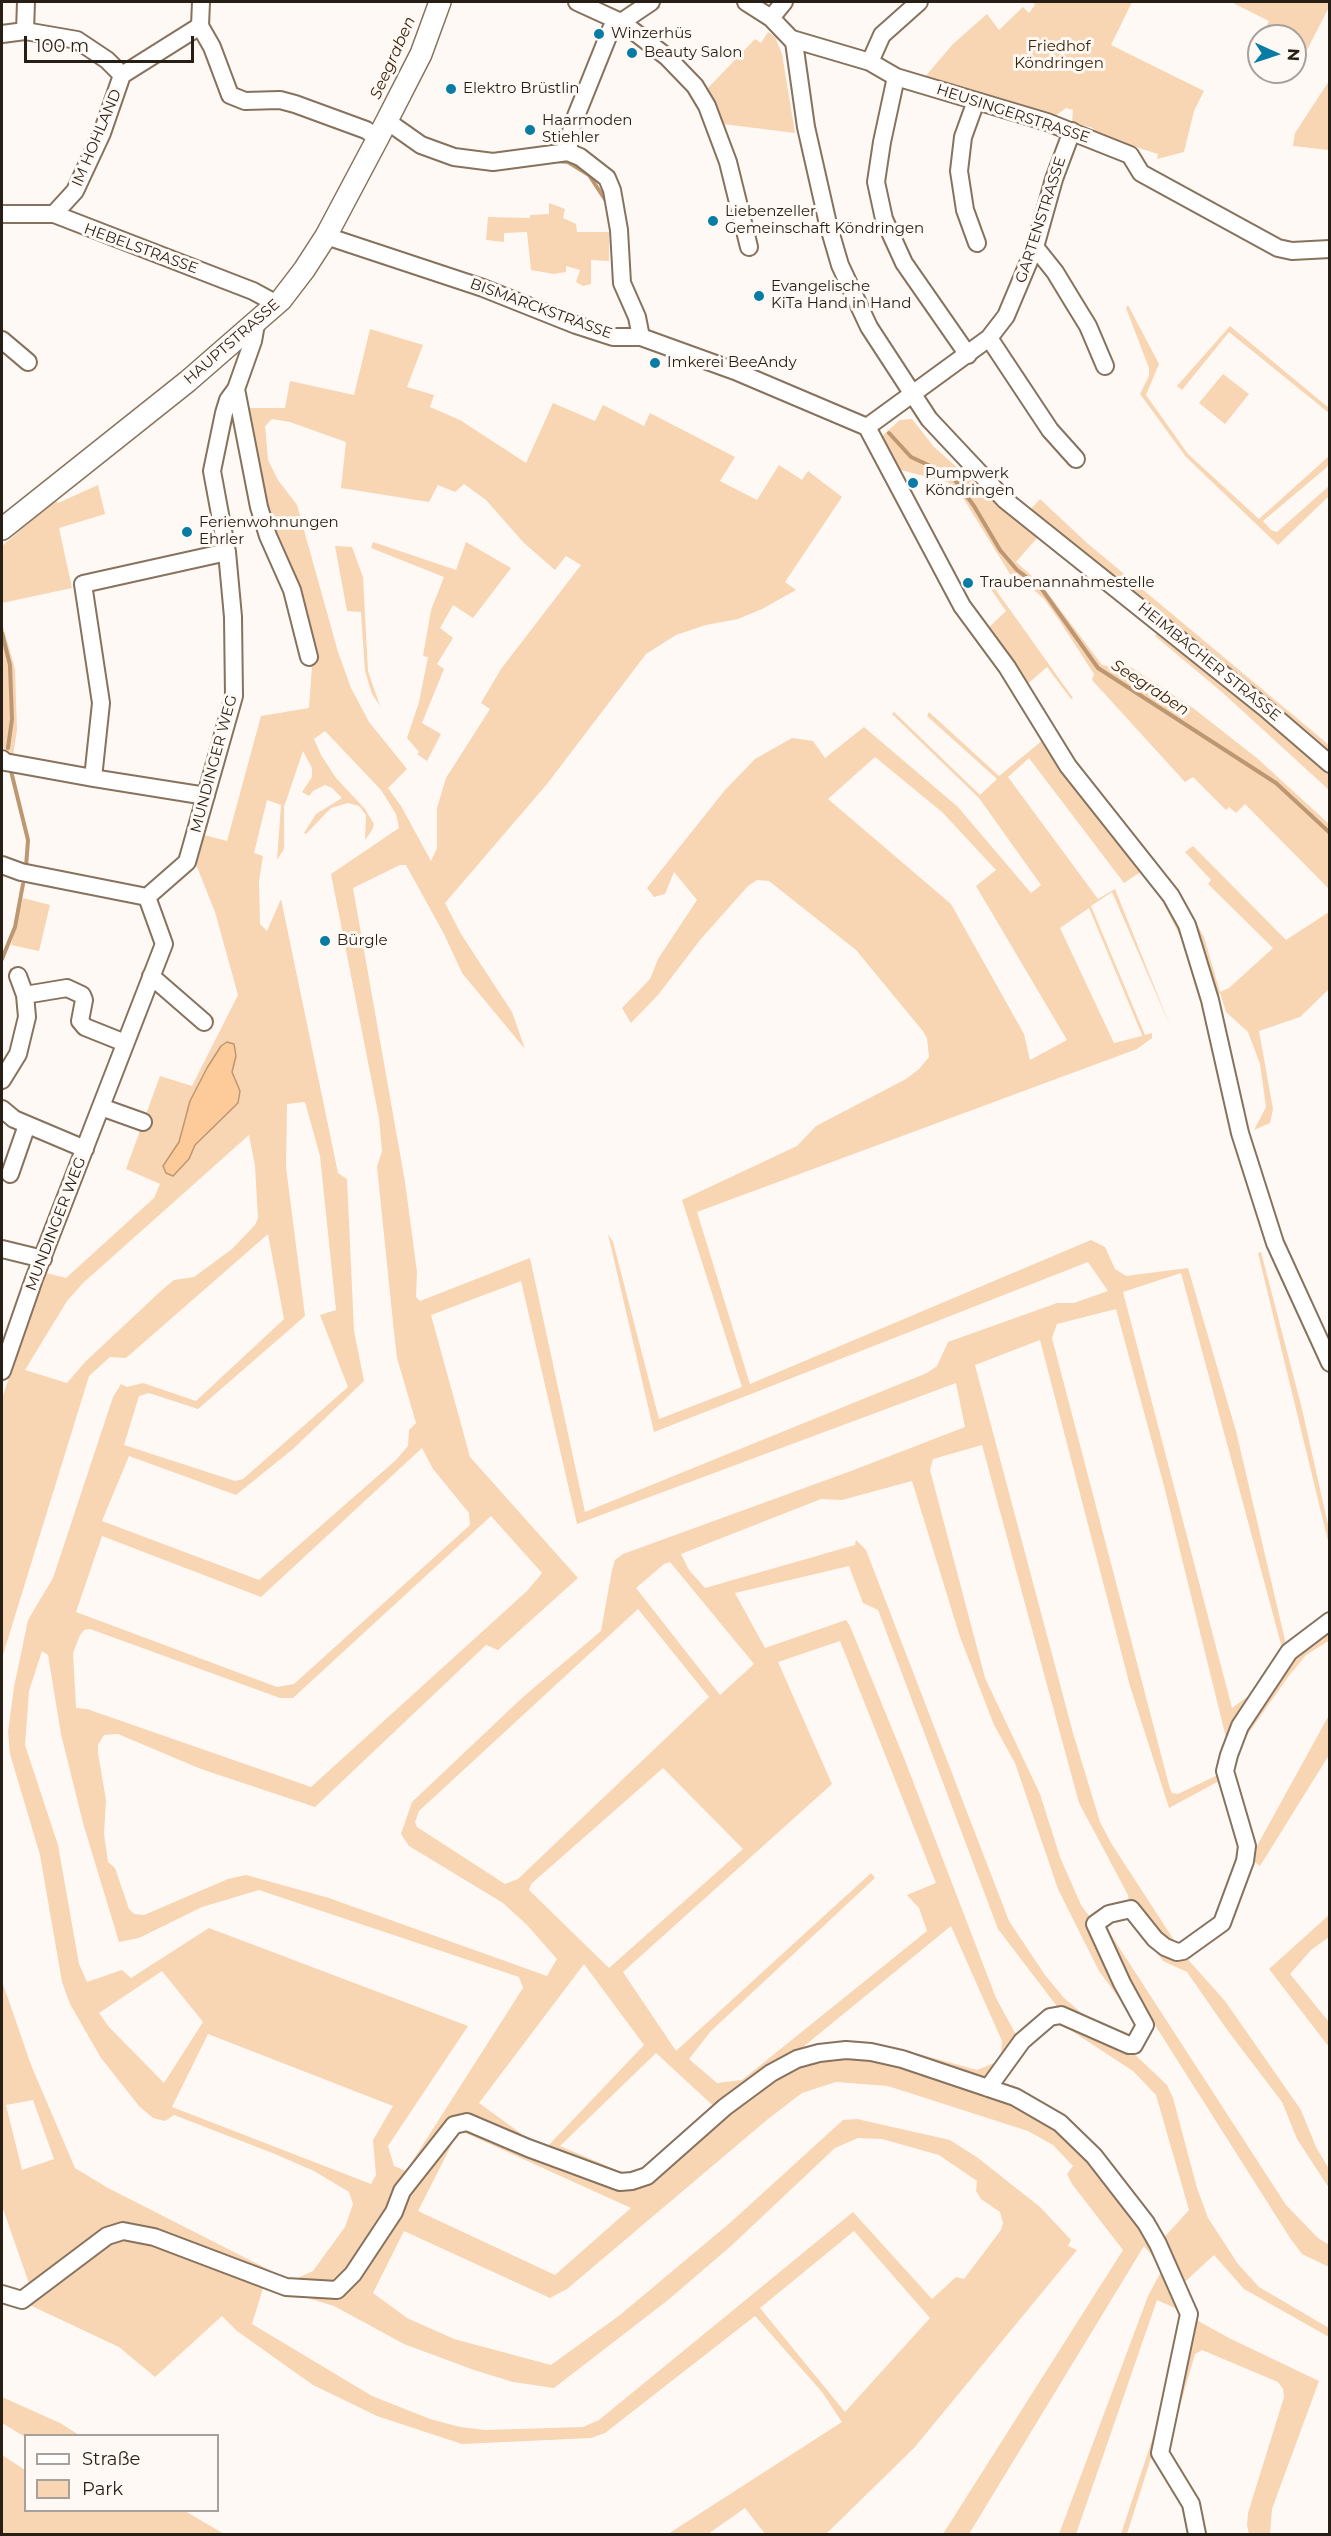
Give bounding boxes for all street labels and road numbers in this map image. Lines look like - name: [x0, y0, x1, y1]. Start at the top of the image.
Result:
- street label: HEUSINGERSTRASSE: [934, 81, 1092, 147]
- street label: IM HOHLAND: [68, 87, 126, 189]
- street label: GARTENSTRASSE: [1012, 155, 1070, 285]
- street label: HEBELSTRASSE: [82, 220, 200, 278]
- street label: BISMARCKSTRASSE: [468, 275, 614, 343]
- street label: HAUPTSTRASSE: [180, 296, 284, 388]
- street label: HEIMBACHER STRASSE: [1134, 599, 1284, 725]
- street label: MUNDINGER WEG: [187, 693, 241, 835]
- street label: MUNDINGER WEG: [22, 1155, 90, 1293]

